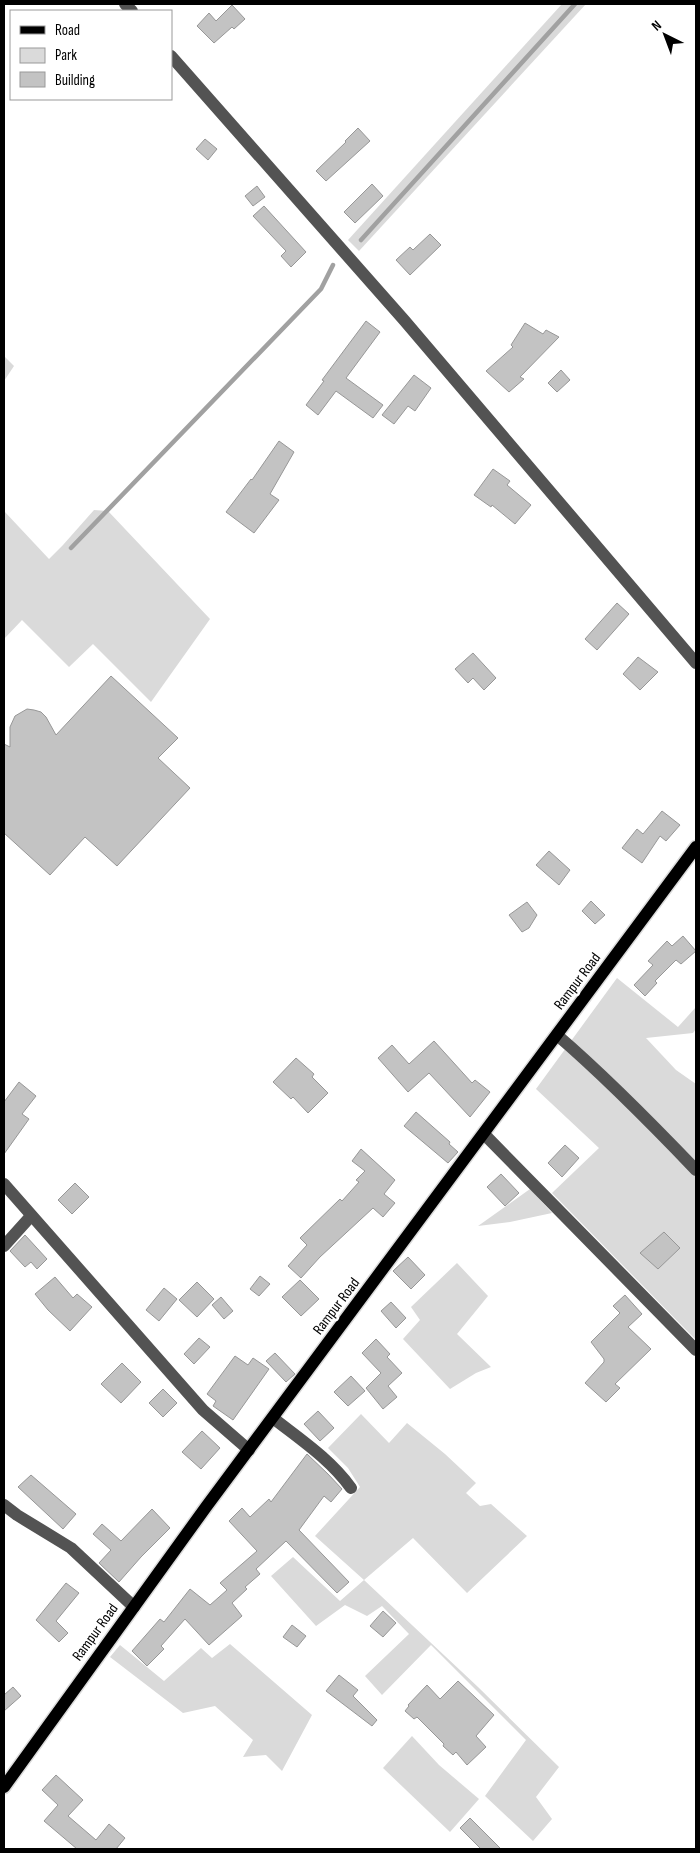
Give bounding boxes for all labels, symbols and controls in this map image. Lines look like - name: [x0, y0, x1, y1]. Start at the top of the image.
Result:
- legend: [10, 10, 172, 100]
- north arrow: [640, 10, 690, 60]
- text: N: [648, 17, 665, 35]
- text: Road: [55, 21, 80, 40]
- text: Park: [55, 46, 77, 65]
- text: Building: [55, 71, 95, 90]
- street label: Rampur Road: [550, 949, 605, 1013]
- street label: Rampur Road: [309, 1274, 364, 1338]
- street label: Rampur Road: [68, 1600, 123, 1665]

